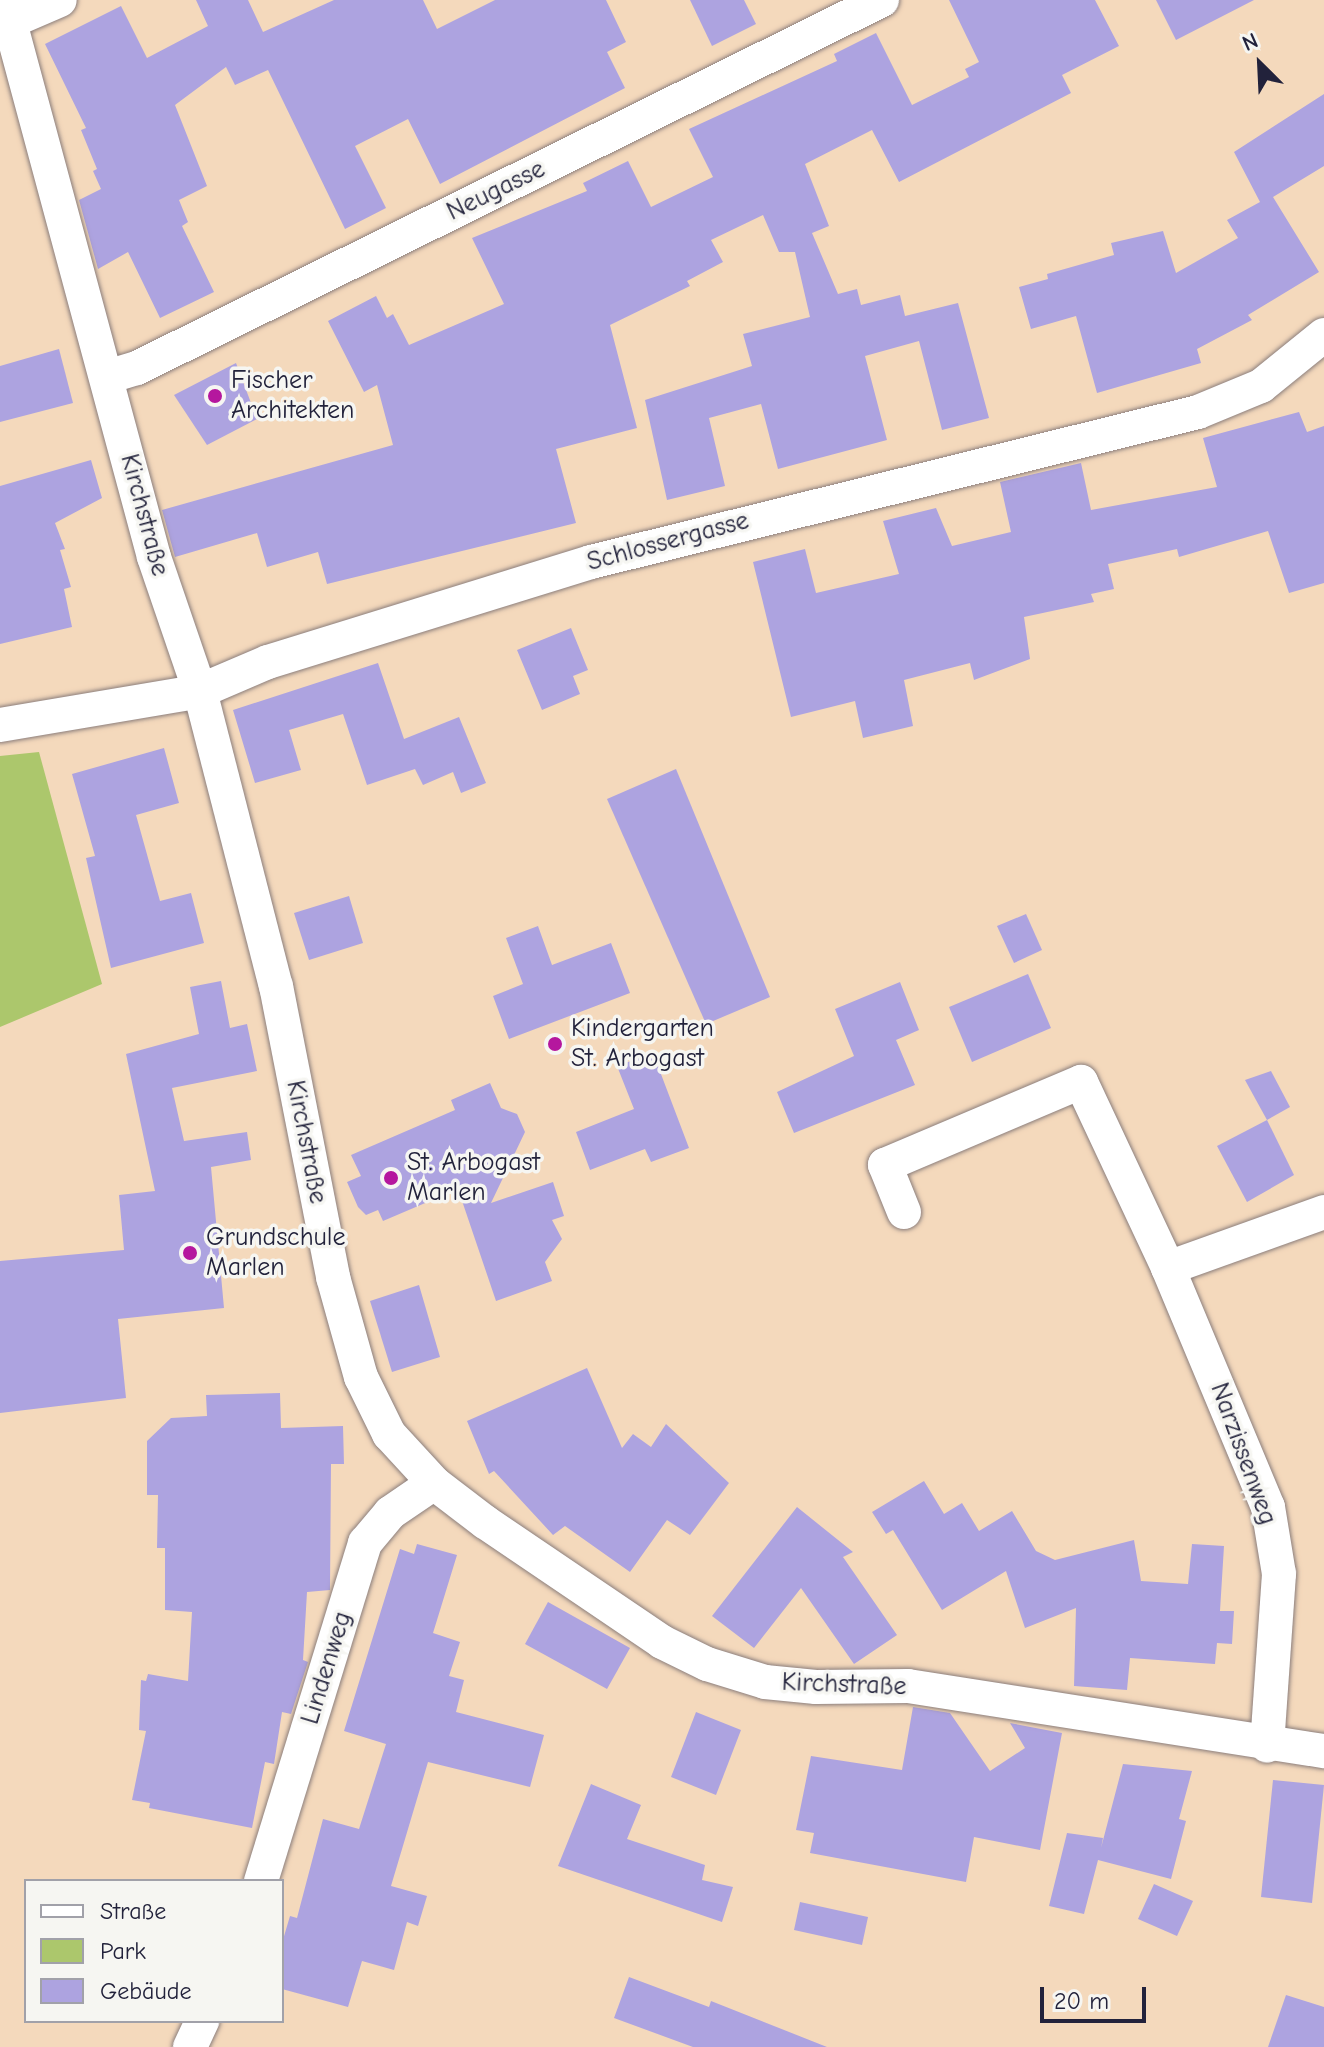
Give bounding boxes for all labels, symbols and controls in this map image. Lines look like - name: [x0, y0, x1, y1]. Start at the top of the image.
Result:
- north arrow: [1220, 24, 1300, 104]
- text: N: [1238, 27, 1262, 57]
- street label: Neugasse: [442, 154, 550, 228]
- place label: Fischer Architekten: [231, 365, 354, 426]
- marker: Fischer Architekten: [206, 387, 224, 405]
- street label: Kirchstraße: [113, 451, 175, 579]
- street label: Schlossergasse: [584, 505, 752, 579]
- place label: Kindergarten St. Arbogast: [571, 1013, 714, 1074]
- marker: Kindergarten St. Arbogast: [546, 1035, 564, 1053]
- street label: Kirchstraße: [279, 1078, 333, 1206]
- place label: St. Arbogast Marlen: [407, 1147, 540, 1208]
- marker: St. Arbogast Marlen: [382, 1169, 400, 1187]
- place label: Grundschule Marlen: [206, 1222, 346, 1284]
- marker: Grundschule Marlen: [181, 1244, 199, 1262]
- street label: Narzissenweg: [1203, 1379, 1283, 1529]
- street label: Lindenweg: [295, 1608, 359, 1728]
- street label: Kirchstraße: [781, 1667, 907, 1703]
- legend: [24, 1879, 284, 2023]
- text: Straße: [100, 1897, 166, 1925]
- text: Park: [100, 1937, 146, 1965]
- scale bar: [1044, 1971, 1150, 2021]
- text: Gebäude: [100, 1977, 191, 2005]
- text: 20 m: [1054, 1987, 1109, 2015]

